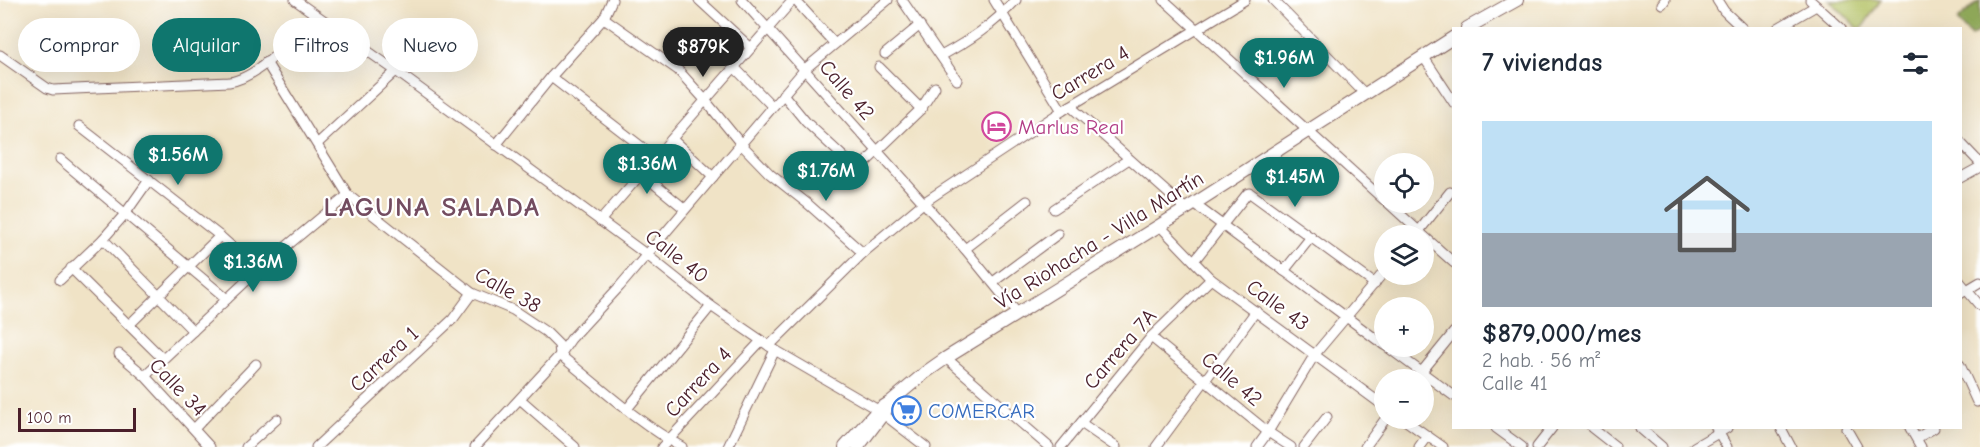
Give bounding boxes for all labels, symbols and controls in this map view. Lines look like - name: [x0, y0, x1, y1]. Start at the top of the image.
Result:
- chip: Comprar: [18, 18, 140, 72]
- chip: Alquilar: [152, 18, 261, 72]
- chip: Filtros: [273, 18, 370, 72]
- chip: Nuevo: [382, 18, 478, 72]
- pin: $879K: [661, 27, 745, 78]
- text: $879K: [677, 35, 729, 58]
- pin: $1.96M: [1235, 38, 1333, 89]
- street label: Carrera 4: [1047, 40, 1133, 106]
- text: $1.96M: [1254, 46, 1314, 69]
- icon: filters: [1899, 47, 1932, 80]
- text: 7 viviendas: [1482, 48, 1602, 78]
- street label: Calle 42: [814, 55, 880, 125]
- hotel icon: Marlus Real: [981, 111, 1013, 143]
- place label: Marlus Real: [1018, 115, 1124, 139]
- pin: $1.56M: [129, 135, 227, 186]
- text: $1.56M: [148, 143, 208, 166]
- pin: $1.36M: [598, 144, 696, 195]
- pin: $1.76M: [777, 151, 875, 202]
- text: $1.36M: [617, 152, 677, 175]
- map controls: [1374, 153, 1434, 429]
- button: locate: [1374, 153, 1434, 213]
- pin: $1.45M: [1246, 157, 1344, 208]
- text: $1.76M: [797, 159, 855, 182]
- icon: home: [1653, 160, 1761, 268]
- text: $1.45M: [1265, 165, 1325, 188]
- street label: Vía Riohacha - Villa Martín: [990, 166, 1208, 314]
- district label: LAGUNA SALADA: [324, 192, 540, 223]
- street label: Calle 40: [641, 224, 713, 288]
- button: layers: [1374, 225, 1434, 285]
- pin: $1.36M: [204, 242, 302, 293]
- text: $1.36M: [223, 250, 283, 273]
- street label: Calle 38: [471, 262, 545, 318]
- street label: Calle 43: [1242, 274, 1314, 336]
- button: +: [1374, 297, 1434, 357]
- street label: Carrera 7A: [1079, 304, 1161, 394]
- text: $879,000/mes: [1482, 319, 1641, 349]
- street label: Carrera 1: [345, 321, 423, 397]
- street label: Carrera 4: [660, 342, 736, 422]
- street label: Calle 42: [1197, 347, 1267, 411]
- text: 2 hab. · 56 m²: [1482, 349, 1600, 372]
- street label: Calle 34: [145, 353, 211, 421]
- button: −: [1374, 369, 1434, 429]
- text: Calle 41: [1482, 372, 1548, 395]
- supermarket icon: COMERCAR: [891, 395, 923, 427]
- place label: COMERCAR: [928, 399, 1035, 423]
- scale bar: [18, 405, 136, 432]
- text: 100 m: [27, 409, 71, 427]

